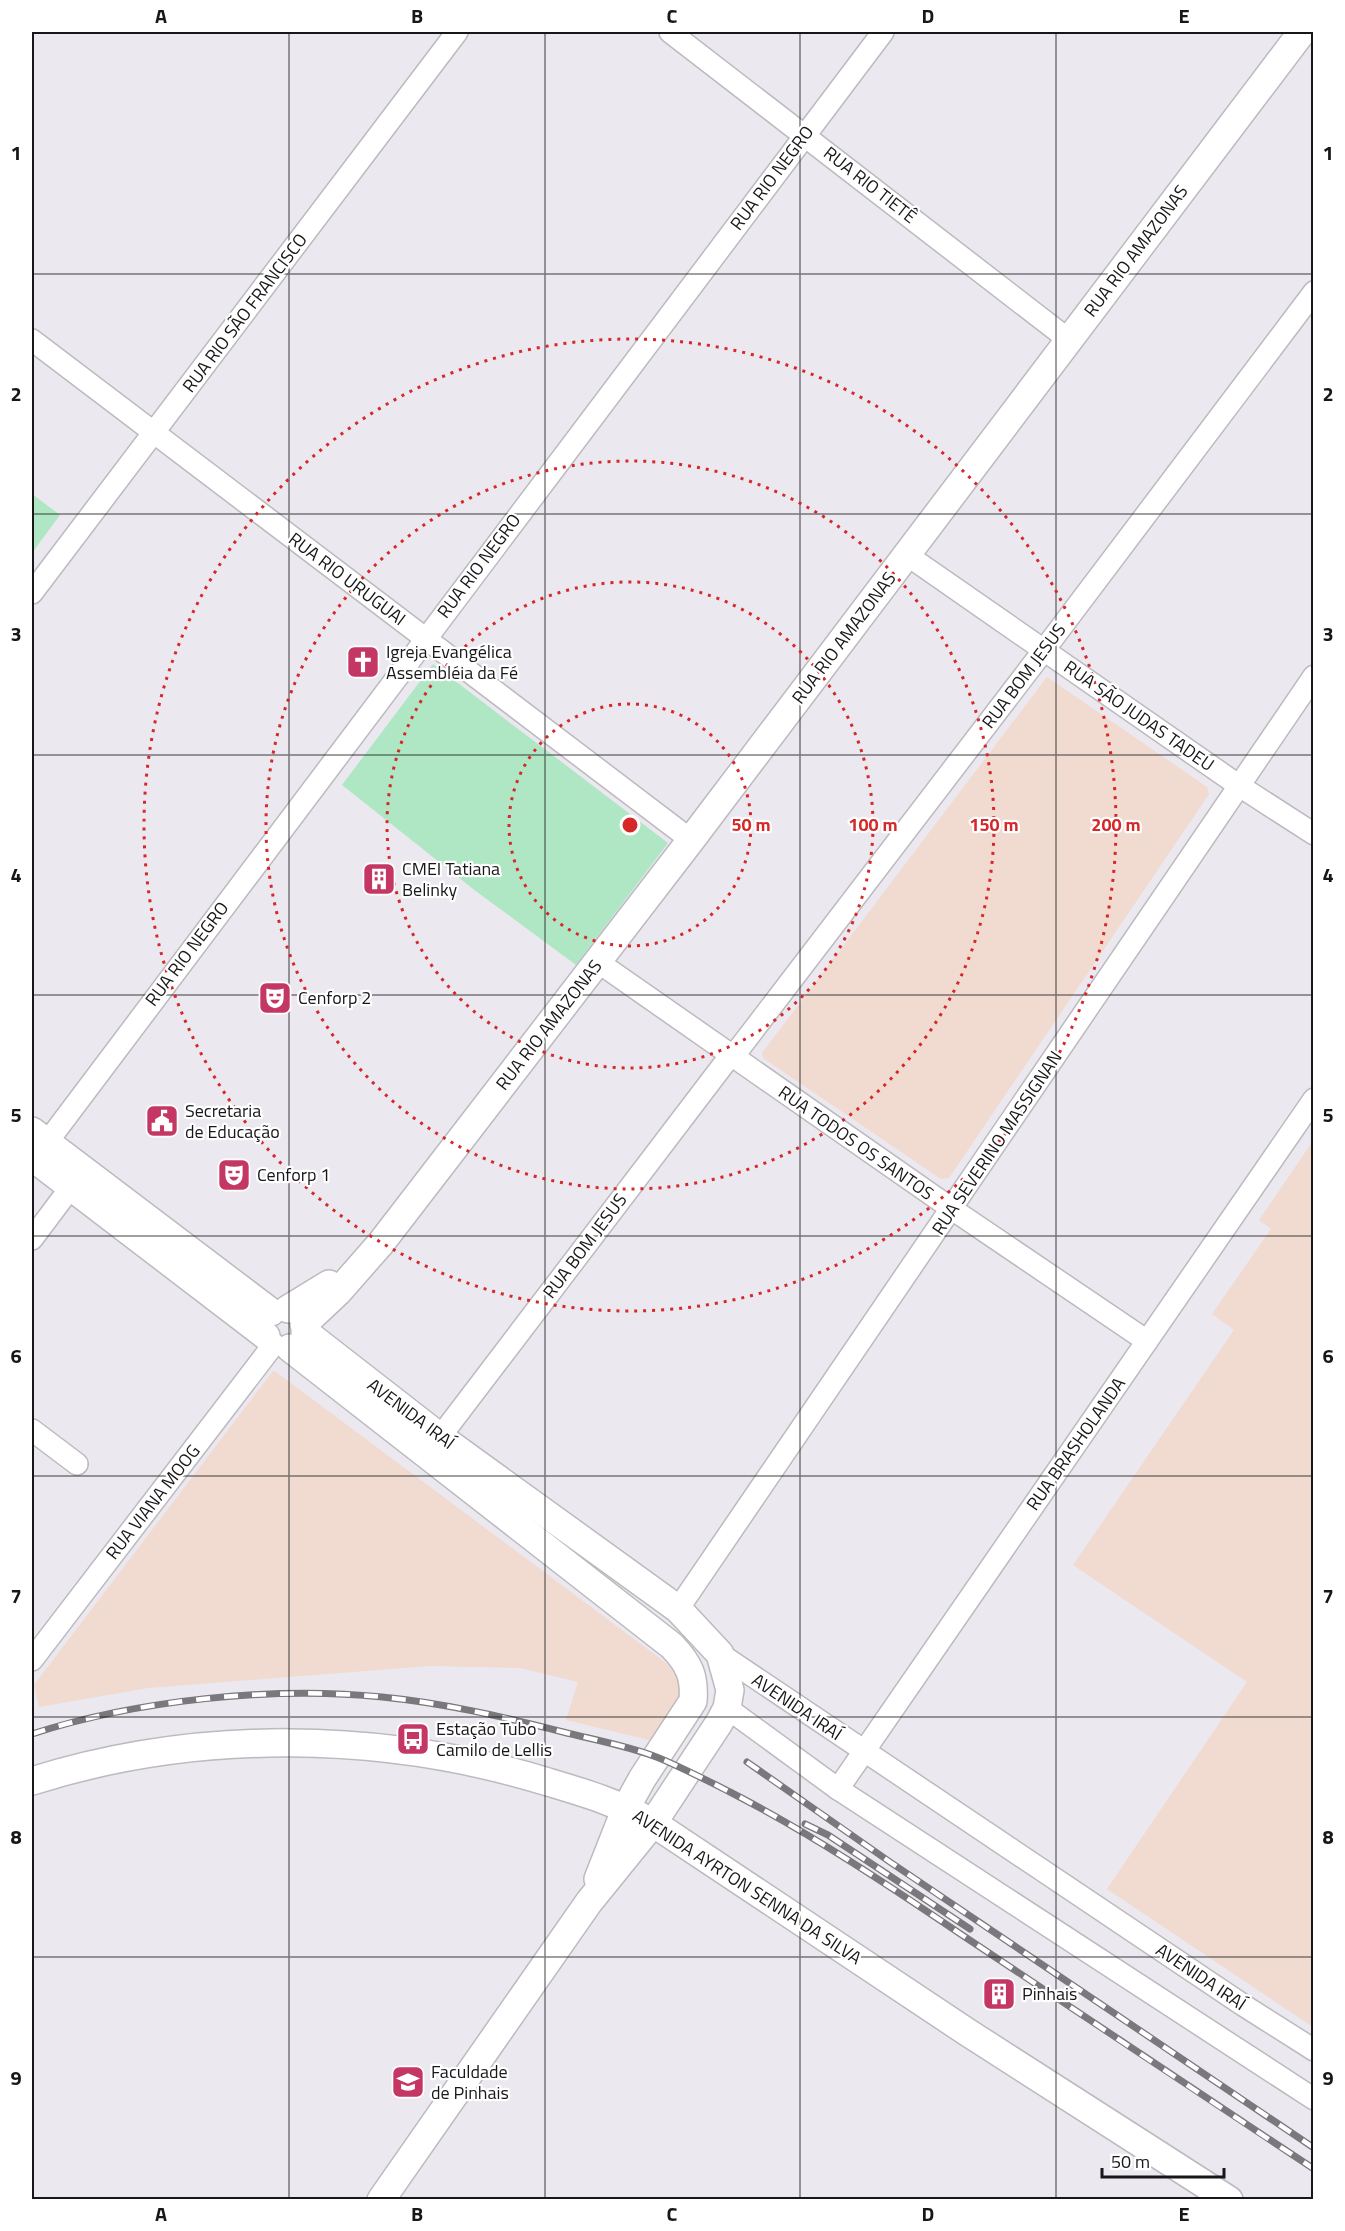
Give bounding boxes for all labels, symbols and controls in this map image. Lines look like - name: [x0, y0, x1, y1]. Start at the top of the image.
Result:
- text: A: [155, 0, 167, 31]
- text: B: [411, 0, 423, 31]
- text: C: [667, 0, 678, 31]
- text: D: [922, 0, 934, 31]
- text: E: [1178, 0, 1190, 31]
- street label: RUA RIO NEGRO: [723, 120, 820, 236]
- text: 1: [10, 137, 22, 168]
- text: 1: [1322, 137, 1334, 168]
- street label: RUA RIO TIETÊ: [818, 140, 923, 230]
- street label: RUA RIO AMAZONAS: [1077, 179, 1194, 322]
- street label: RUA RIO SÃO FRANCISCO: [176, 227, 314, 398]
- text: 2: [10, 378, 22, 409]
- text: 2: [1322, 378, 1334, 409]
- street label: RUA RIO NEGRO: [430, 508, 527, 624]
- street label: RUA RIO URUGUAI: [283, 526, 412, 632]
- street label: RUA RIO AMAZONAS: [785, 566, 902, 709]
- street label: RUA BOM JESUS: [975, 617, 1072, 734]
- text: 3: [10, 618, 22, 649]
- text: 3: [1322, 618, 1334, 649]
- place label: Igreja Evangélica Assembléia da Fé: [386, 638, 518, 686]
- church icon: Igreja Evangélica Assembléia da Fé: [345, 644, 381, 680]
- street label: RUA SÃO JUDAS TADEU: [1059, 653, 1220, 778]
- text: 50 m: [731, 811, 771, 838]
- text: 100 m: [848, 811, 898, 838]
- text: 150 m: [969, 811, 1019, 838]
- text: 200 m: [1091, 811, 1141, 838]
- centre of rings: [620, 815, 640, 835]
- place label: CMEI Tatiana Belinky: [402, 855, 500, 903]
- text: 4: [10, 859, 22, 890]
- text: 4: [1322, 859, 1334, 890]
- building icon: CMEI Tatiana Belinky: [361, 861, 397, 897]
- street label: RUA RIO NEGRO: [138, 896, 235, 1012]
- street label: RUA RIO AMAZONAS: [489, 954, 608, 1096]
- theatre icon: Cenforp 2: [257, 980, 293, 1016]
- place label: Cenforp 2: [298, 984, 371, 1011]
- street label: RUA SEVERINO MASSIGNAN: [925, 1045, 1068, 1240]
- street label: RUA TODOS OS SANTOS: [773, 1079, 939, 1206]
- place label: Secretaria de Educação: [185, 1097, 280, 1145]
- text: 5: [10, 1099, 22, 1130]
- text: 5: [1322, 1099, 1334, 1130]
- public building icon: Secretaria de Educação: [144, 1103, 180, 1139]
- theatre icon: Cenforp 1: [216, 1157, 252, 1193]
- place label: Cenforp 1: [257, 1161, 330, 1188]
- street label: RUA BOM JESUS: [536, 1187, 633, 1304]
- text: 6: [10, 1340, 22, 1371]
- text: 6: [1322, 1340, 1334, 1371]
- street label: RUA BRASHOLANDA: [1019, 1371, 1132, 1516]
- street label: AVENIDA IRAÍ: [362, 1372, 461, 1456]
- street label: RUA VIANA MOOG: [99, 1438, 206, 1565]
- text: 7: [10, 1580, 22, 1611]
- text: 7: [1322, 1580, 1334, 1611]
- street label: AVENIDA IRAÍ: [747, 1666, 848, 1747]
- place label: Estação Tubo Camilo de Lellis: [436, 1715, 552, 1763]
- bus stop icon: Estação Tubo Camilo de Lellis: [395, 1721, 431, 1757]
- street label: AVENIDA AYRTON SENNA DA SILVA: [627, 1802, 867, 1971]
- text: 8: [10, 1821, 22, 1852]
- text: 8: [1322, 1821, 1334, 1852]
- street label: AVENIDA IRAÍ: [1151, 1936, 1252, 2017]
- building icon: Pinhais: [981, 1976, 1017, 2012]
- place label: Pinhais: [1022, 1980, 1077, 2007]
- place label: Faculdade de Pinhais: [431, 2058, 509, 2106]
- text: 9: [10, 2062, 22, 2093]
- text: 9: [1322, 2062, 1334, 2093]
- school or university icon: Faculdade de Pinhais: [390, 2064, 426, 2100]
- scale bar: [1102, 2141, 1224, 2179]
- text: 50 m: [1111, 2148, 1150, 2175]
- text: A: [155, 2198, 167, 2229]
- text: B: [411, 2198, 423, 2229]
- text: C: [667, 2198, 678, 2229]
- text: D: [922, 2198, 934, 2229]
- text: E: [1178, 2198, 1190, 2229]

